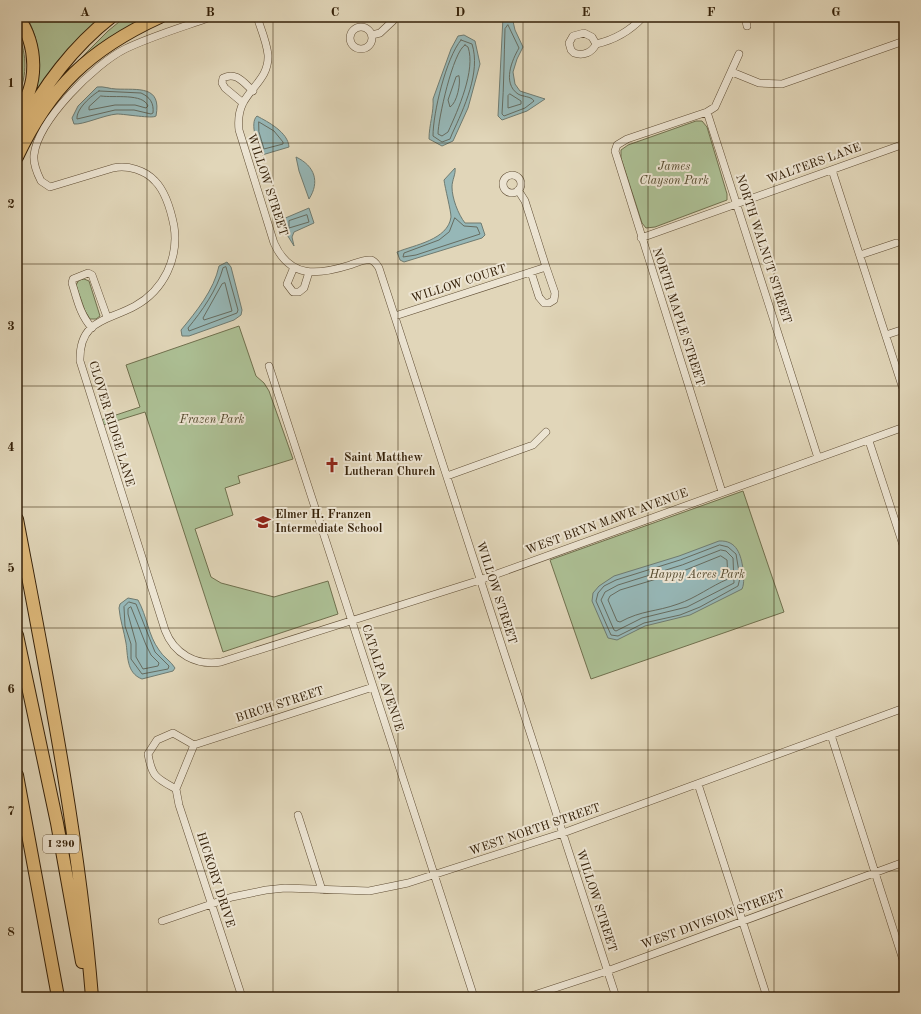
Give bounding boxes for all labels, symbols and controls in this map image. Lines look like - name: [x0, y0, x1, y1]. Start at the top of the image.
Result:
- text: A: [80, 6, 90, 19]
- text: B: [205, 6, 215, 19]
- text: C: [331, 6, 339, 19]
- text: D: [455, 6, 465, 19]
- text: E: [582, 6, 591, 19]
- text: F: [707, 6, 716, 19]
- text: G: [831, 6, 841, 19]
- text: 1: [7, 77, 15, 90]
- street label: WILLOW STREET: [245, 132, 289, 238]
- street label: WALTERS LANE: [765, 141, 863, 187]
- park label: James Clayson Park: [639, 161, 709, 187]
- street label: NORTH WALNUT STREET: [733, 173, 793, 325]
- text: 2: [7, 198, 15, 211]
- street label: NORTH MAPLE STREET: [650, 246, 706, 388]
- street label: WILLOW COURT: [410, 263, 508, 305]
- text: 3: [7, 320, 15, 333]
- street label: CLOVER RIDGE LANE: [86, 360, 136, 488]
- park label: Frazen Park: [179, 414, 245, 426]
- text: 4: [7, 441, 15, 454]
- place label: Saint Matthew Lutheran Church: [344, 452, 436, 478]
- church icon: Saint Matthew Lutheran Church: [323, 456, 341, 474]
- street label: WEST BRYN MAWR AVENUE: [524, 487, 690, 557]
- place label: Elmer H. Franzen Intermediate School: [275, 509, 383, 535]
- school or university icon: Elmer H. Franzen Intermediate School: [254, 513, 272, 531]
- street label: WILLOW STREET: [474, 540, 518, 646]
- text: 5: [7, 562, 15, 575]
- park label: Happy Acres Park: [648, 569, 745, 581]
- street label: CATALPA AVENUE: [359, 623, 405, 733]
- text: 6: [7, 683, 15, 696]
- street label: BIRCH STREET: [234, 685, 326, 725]
- street label: WEST NORTH STREET: [468, 802, 602, 858]
- text: 7: [7, 805, 15, 818]
- street label: HICKORY DRIVE: [194, 831, 236, 929]
- road number: I 290: [43, 835, 79, 853]
- street label: WILLOW STREET: [574, 848, 618, 954]
- street label: WEST DIVISION STREET: [640, 888, 786, 952]
- text: 8: [7, 926, 15, 939]

